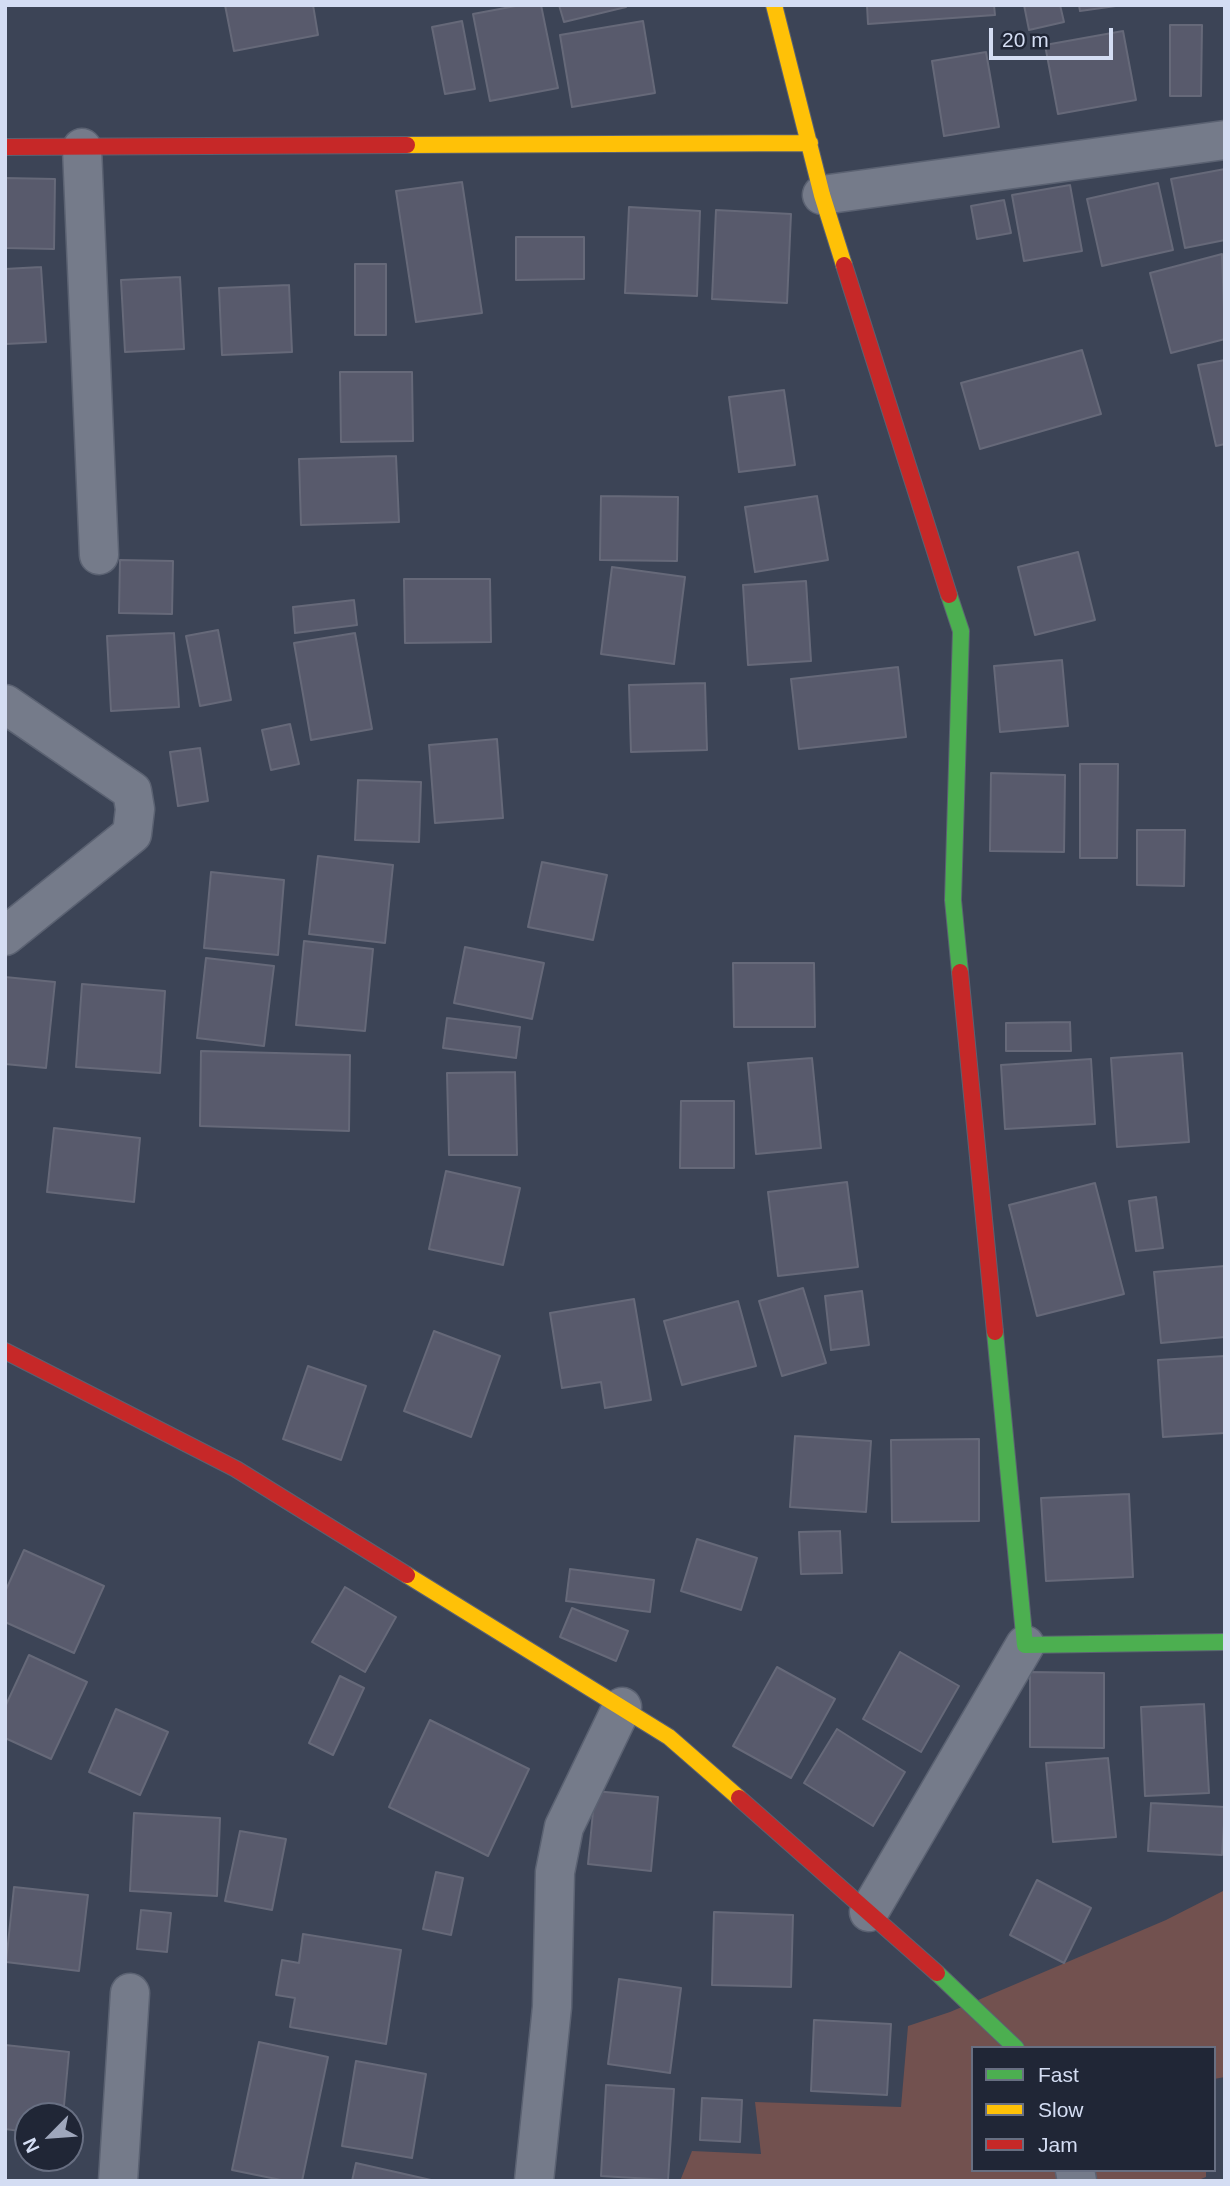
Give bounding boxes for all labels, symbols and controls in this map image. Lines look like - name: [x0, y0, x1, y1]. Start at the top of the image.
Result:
- scale bar: [992, 14, 1116, 58]
- text: 20 m: [1002, 28, 1049, 51]
- legend: [971, 2046, 1216, 2172]
- text: Fast: [1038, 2063, 1079, 2086]
- text: Slow: [1038, 2098, 1084, 2121]
- north arrow: [14, 2102, 84, 2172]
- text: Jam: [1038, 2133, 1078, 2156]
- text: N: [19, 2135, 44, 2156]

